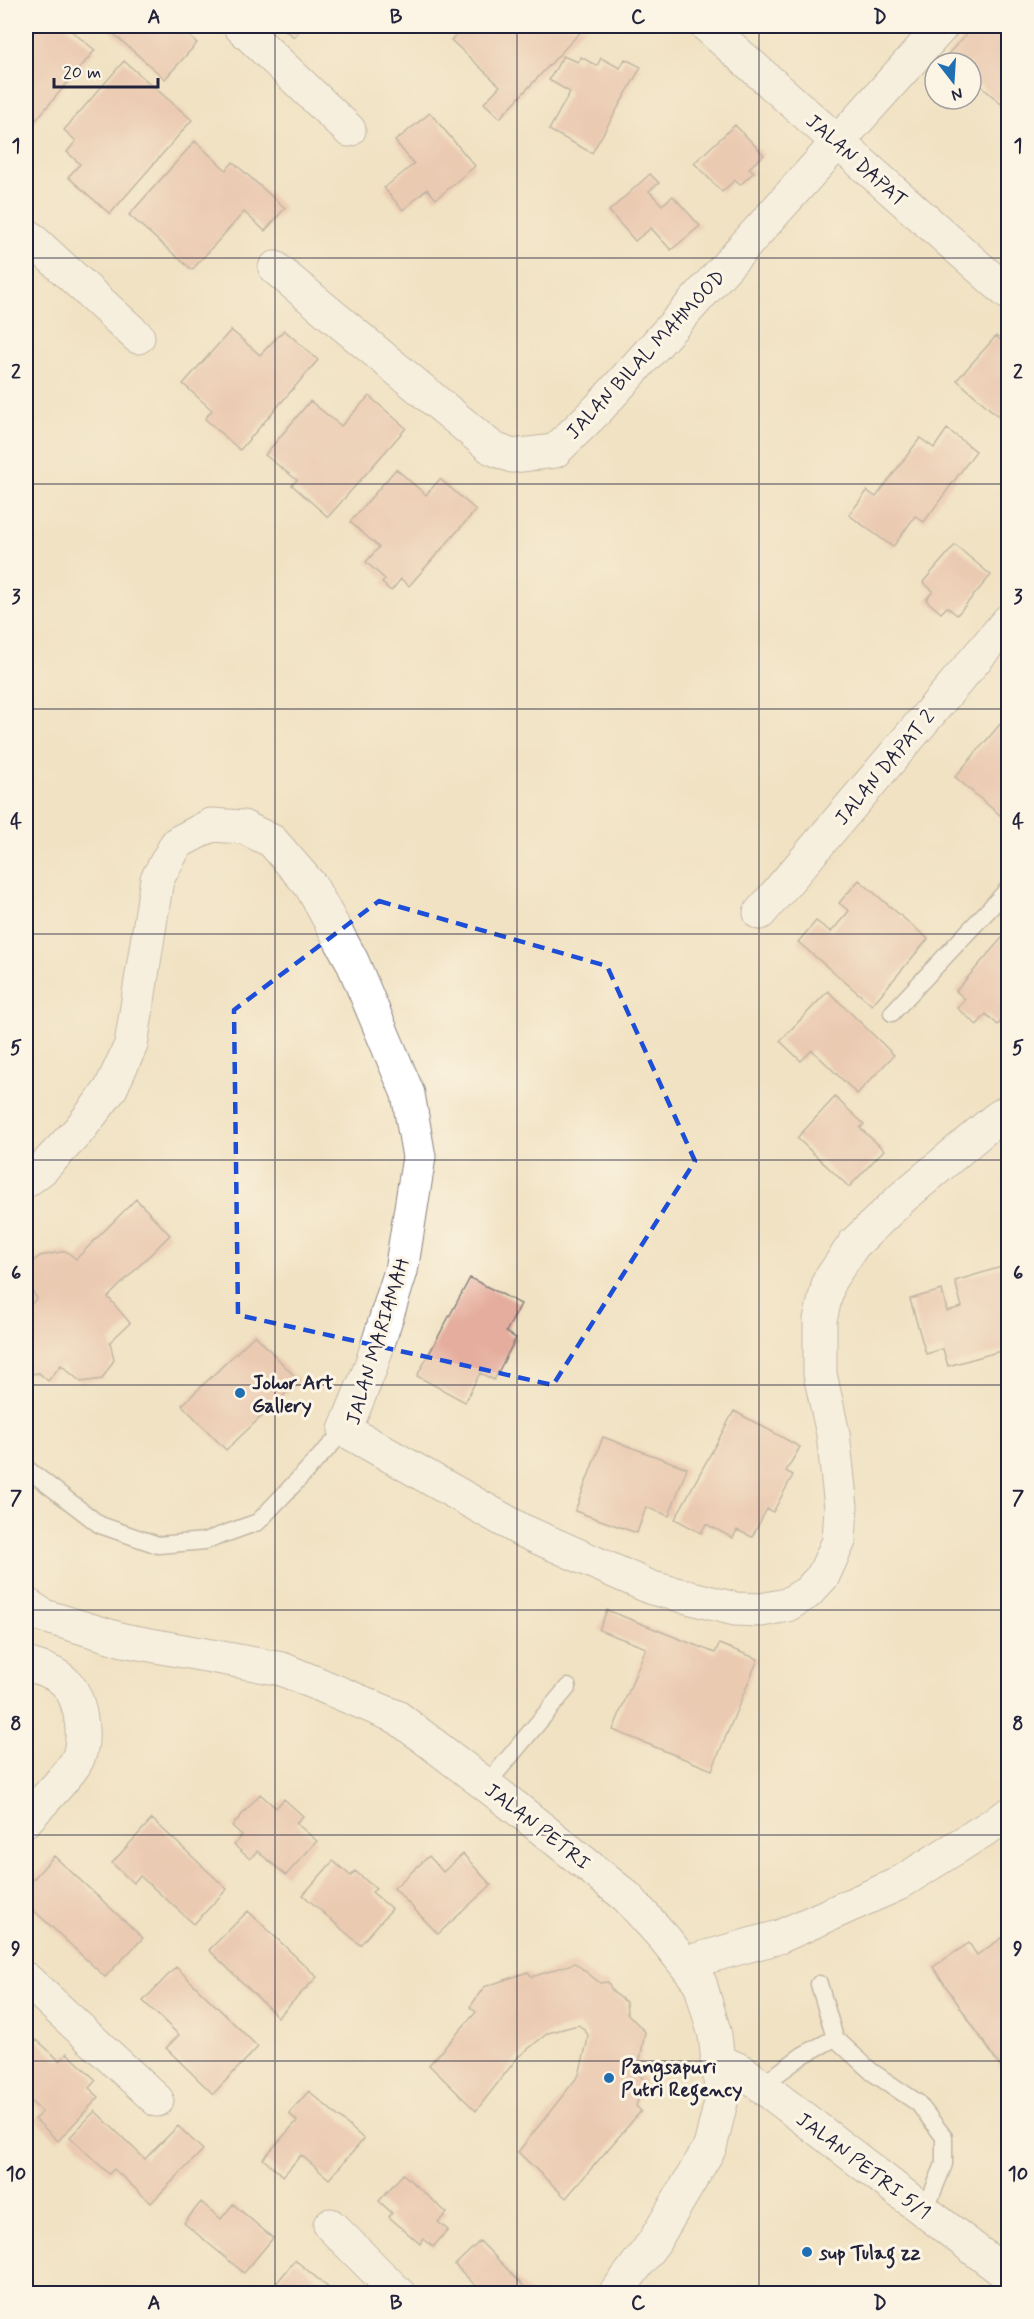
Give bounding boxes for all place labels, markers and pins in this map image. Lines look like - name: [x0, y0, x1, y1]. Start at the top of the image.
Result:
- place label: Johor Art Gallery: [252, 1370, 334, 1420]
- marker: Johor Art Gallery: [233, 1386, 247, 1400]
- place label: Pangsapuri Putri Regency: [621, 2054, 742, 2106]
- marker: Pangsapuri Putri Regency: [602, 2071, 616, 2085]
- place label: sup Tulag zz: [818, 2240, 921, 2269]
- marker: sup Tulag zz: [800, 2245, 814, 2259]

